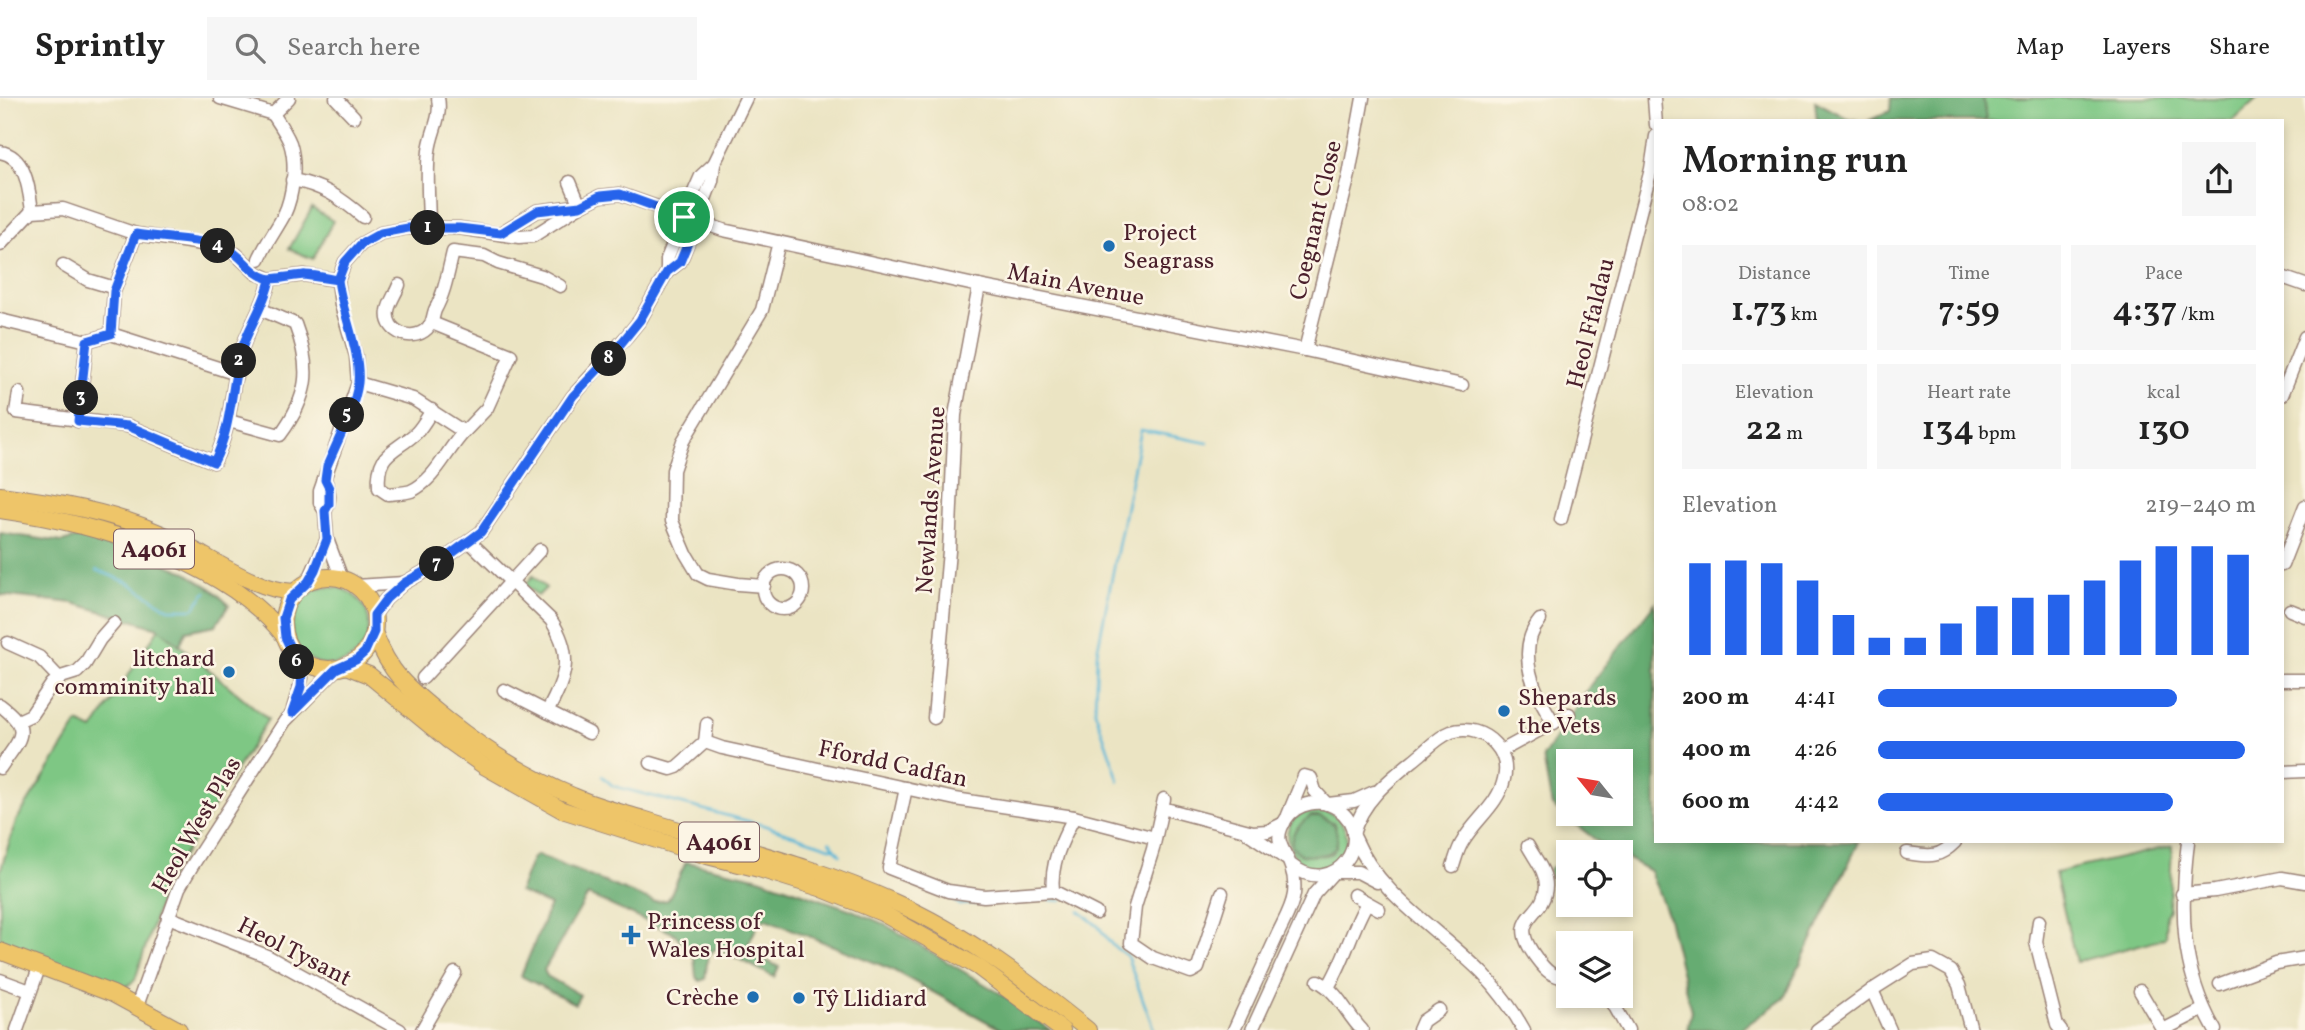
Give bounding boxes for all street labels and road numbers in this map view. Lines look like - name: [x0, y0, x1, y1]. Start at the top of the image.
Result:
- street label: Coegnant Close: [1282, 137, 1352, 304]
- street label: Heol Ffaldau: [1559, 254, 1625, 393]
- street label: Main Avenue: [1004, 256, 1147, 316]
- street label: Newlands Avenue: [908, 405, 956, 595]
- road number: A4061: [114, 530, 194, 569]
- street label: Ffordd Cadfan: [815, 733, 970, 797]
- street label: Heol West Plas: [145, 751, 251, 901]
- road number: A4061: [679, 822, 759, 862]
- street label: Heol Tysant: [231, 909, 357, 996]

